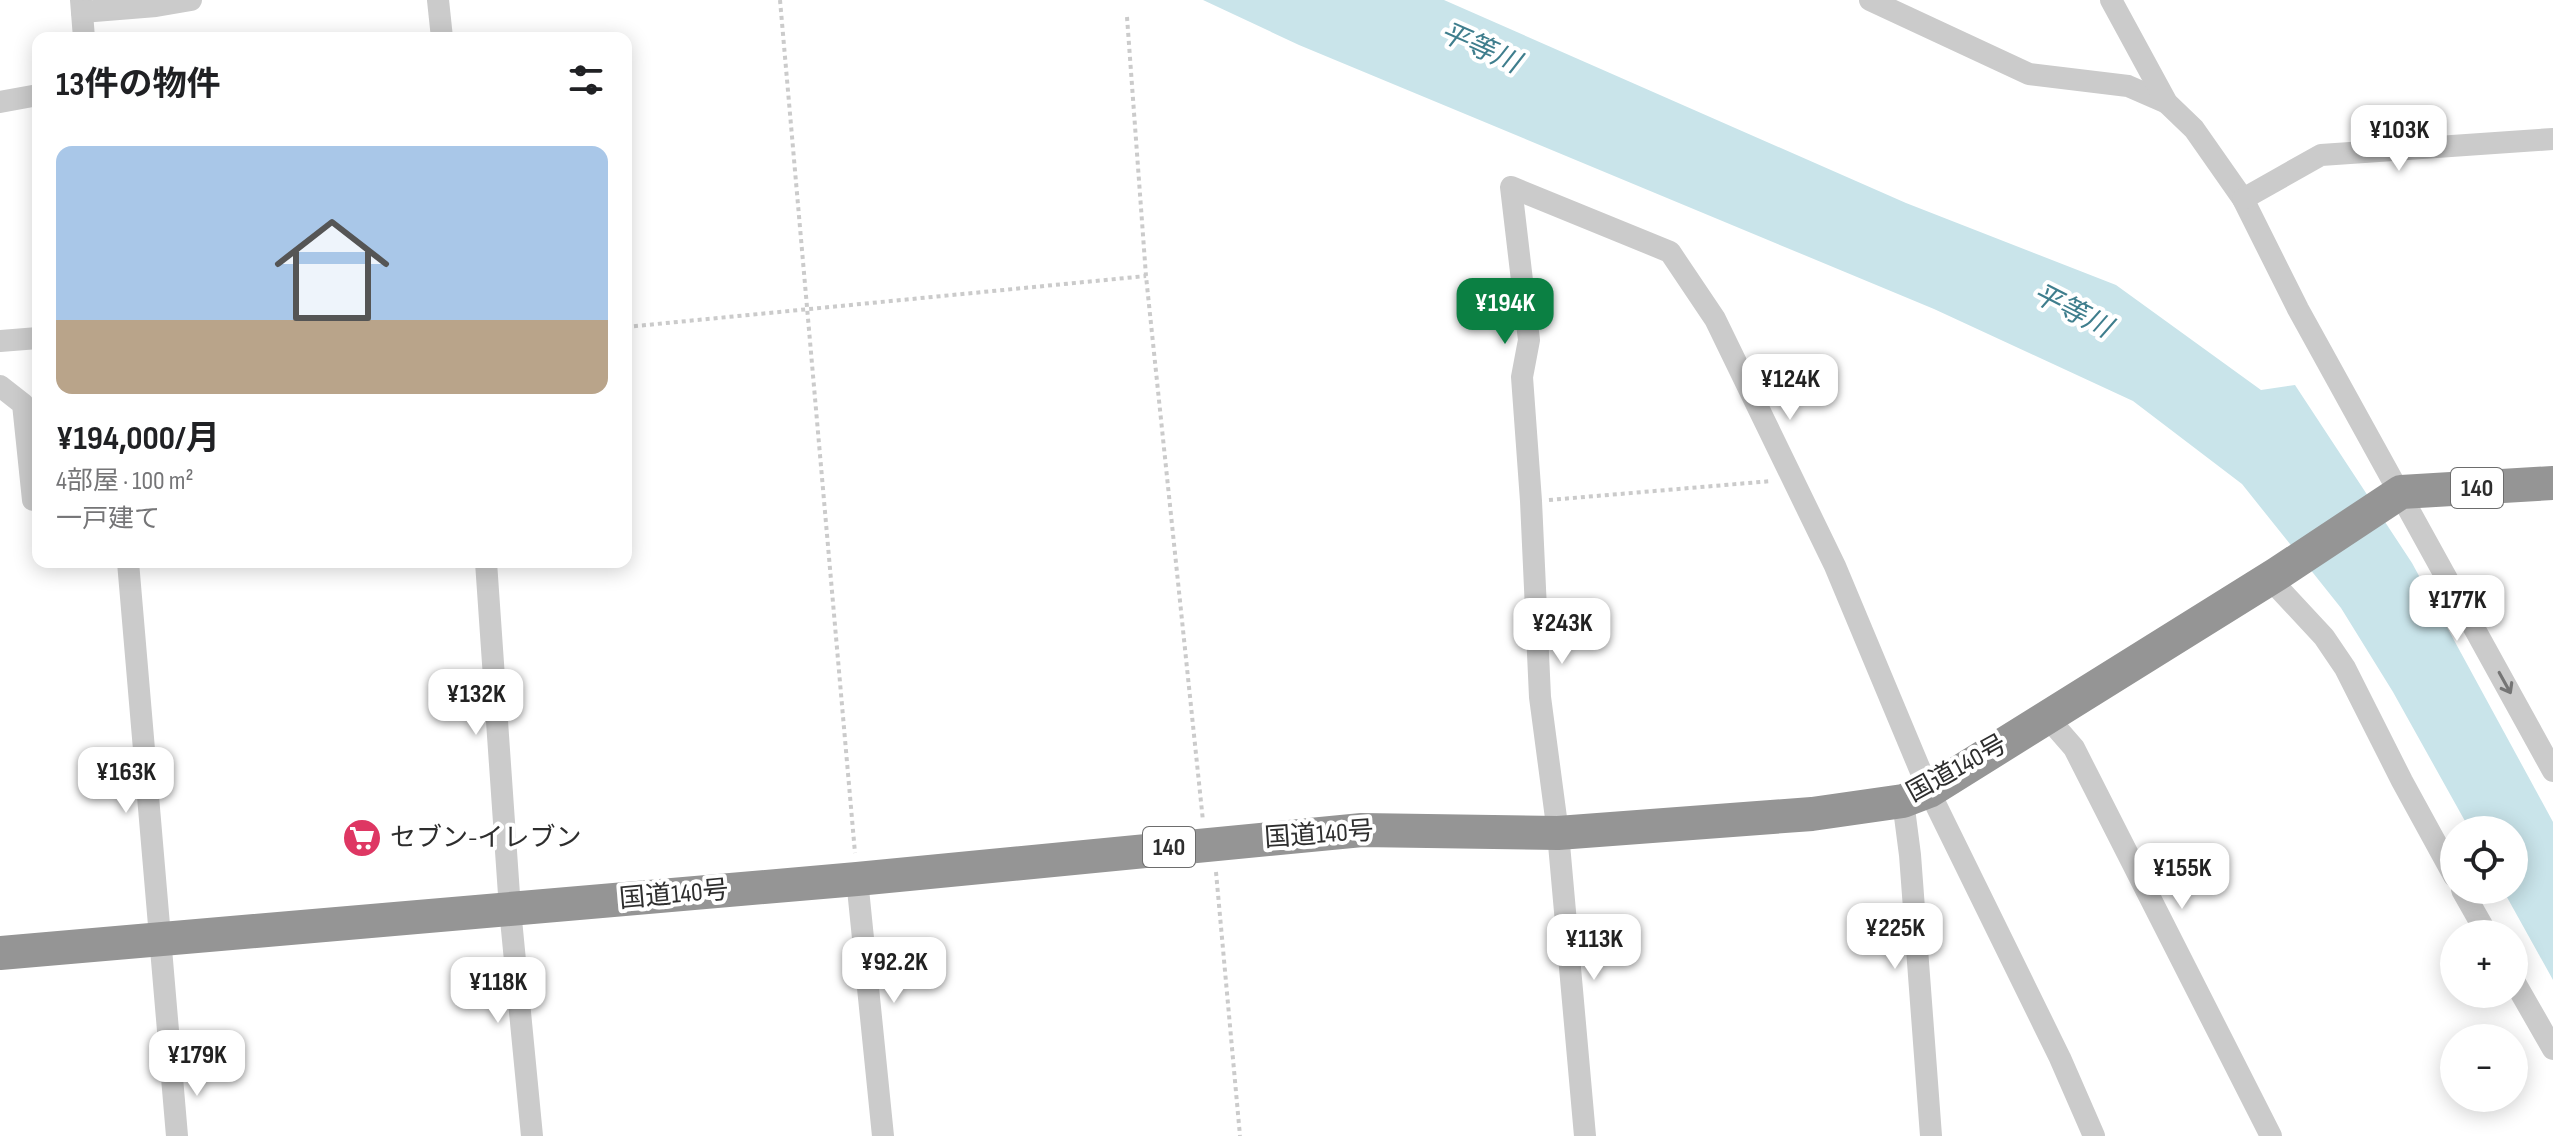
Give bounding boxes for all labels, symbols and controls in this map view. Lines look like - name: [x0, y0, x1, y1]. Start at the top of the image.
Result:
- water label: 平等川: [1435, 16, 1528, 81]
- icon: filters: [564, 58, 608, 102]
- text: 13件の物件: [56, 64, 221, 105]
- pin: ¥103K: [2343, 105, 2455, 173]
- text: ¥103K: [2369, 115, 2429, 146]
- icon: home: [260, 198, 404, 342]
- water label: 平等川: [2027, 277, 2120, 346]
- pin: ¥194K: [1449, 278, 1561, 346]
- text: ¥194K: [1475, 288, 1535, 319]
- pin: ¥124K: [1734, 354, 1846, 422]
- text: ¥124K: [1760, 364, 1820, 395]
- text: ¥194,000/月: [56, 418, 220, 459]
- text: 4部屋 · 100 m²: [56, 466, 194, 497]
- road number: 140: [2451, 468, 2503, 508]
- text: 一戸建て: [56, 504, 160, 535]
- pin: ¥177K: [2401, 575, 2513, 643]
- text: ¥177K: [2427, 585, 2487, 616]
- pin: ¥243K: [1506, 598, 1618, 666]
- text: ¥243K: [1531, 608, 1593, 639]
- pin: ¥132K: [420, 669, 532, 737]
- one-way arrow: [2498, 671, 2513, 695]
- text: ¥132K: [446, 679, 506, 710]
- street label: 国道140号: [1902, 729, 2012, 809]
- pin: ¥163K: [70, 747, 182, 815]
- text: ¥163K: [96, 757, 156, 788]
- street label: 国道140号: [1263, 816, 1375, 854]
- map controls: [2440, 816, 2528, 1112]
- button: locate: [2440, 816, 2528, 904]
- supermarket icon: セブン-イレブン: [341, 817, 383, 859]
- place label: セブン-イレブン: [390, 823, 582, 854]
- road number: 140: [1143, 827, 1195, 867]
- pin: ¥155K: [2126, 843, 2238, 911]
- text: ¥155K: [2152, 853, 2212, 884]
- street label: 国道140号: [618, 875, 730, 915]
- pin: ¥225K: [1839, 903, 1951, 971]
- text: ¥225K: [1865, 913, 1925, 944]
- pin: ¥113K: [1538, 914, 1650, 982]
- button: +: [2440, 920, 2528, 1008]
- text: ¥113K: [1565, 924, 1623, 955]
- pin: ¥92.2K: [829, 937, 959, 1005]
- text: ¥92.2K: [860, 947, 928, 978]
- pin: ¥118K: [442, 957, 554, 1025]
- text: ¥118K: [469, 967, 527, 998]
- button: −: [2440, 1024, 2528, 1112]
- pin: ¥179K: [141, 1030, 253, 1098]
- text: ¥179K: [167, 1040, 227, 1071]

